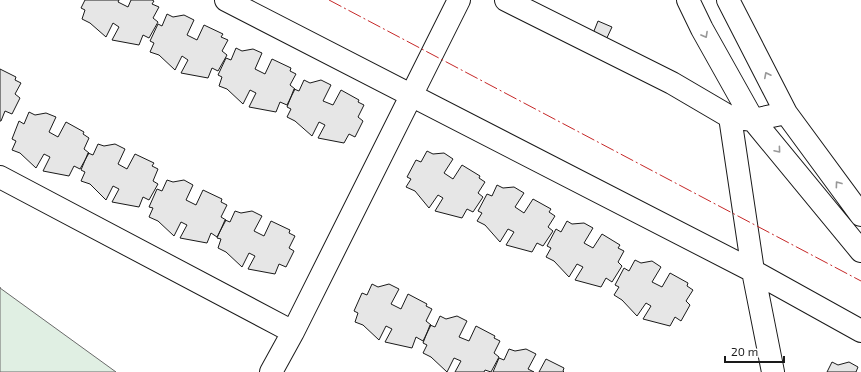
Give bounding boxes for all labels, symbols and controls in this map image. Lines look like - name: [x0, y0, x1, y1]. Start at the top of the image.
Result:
- one-way arrow: [701, 31, 708, 38]
- one-way arrow: [764, 72, 771, 80]
- one-way arrow: [773, 146, 780, 153]
- one-way arrow: [836, 181, 843, 188]
- scale bar: [725, 338, 784, 364]
- text: 20 m: [731, 344, 758, 358]

